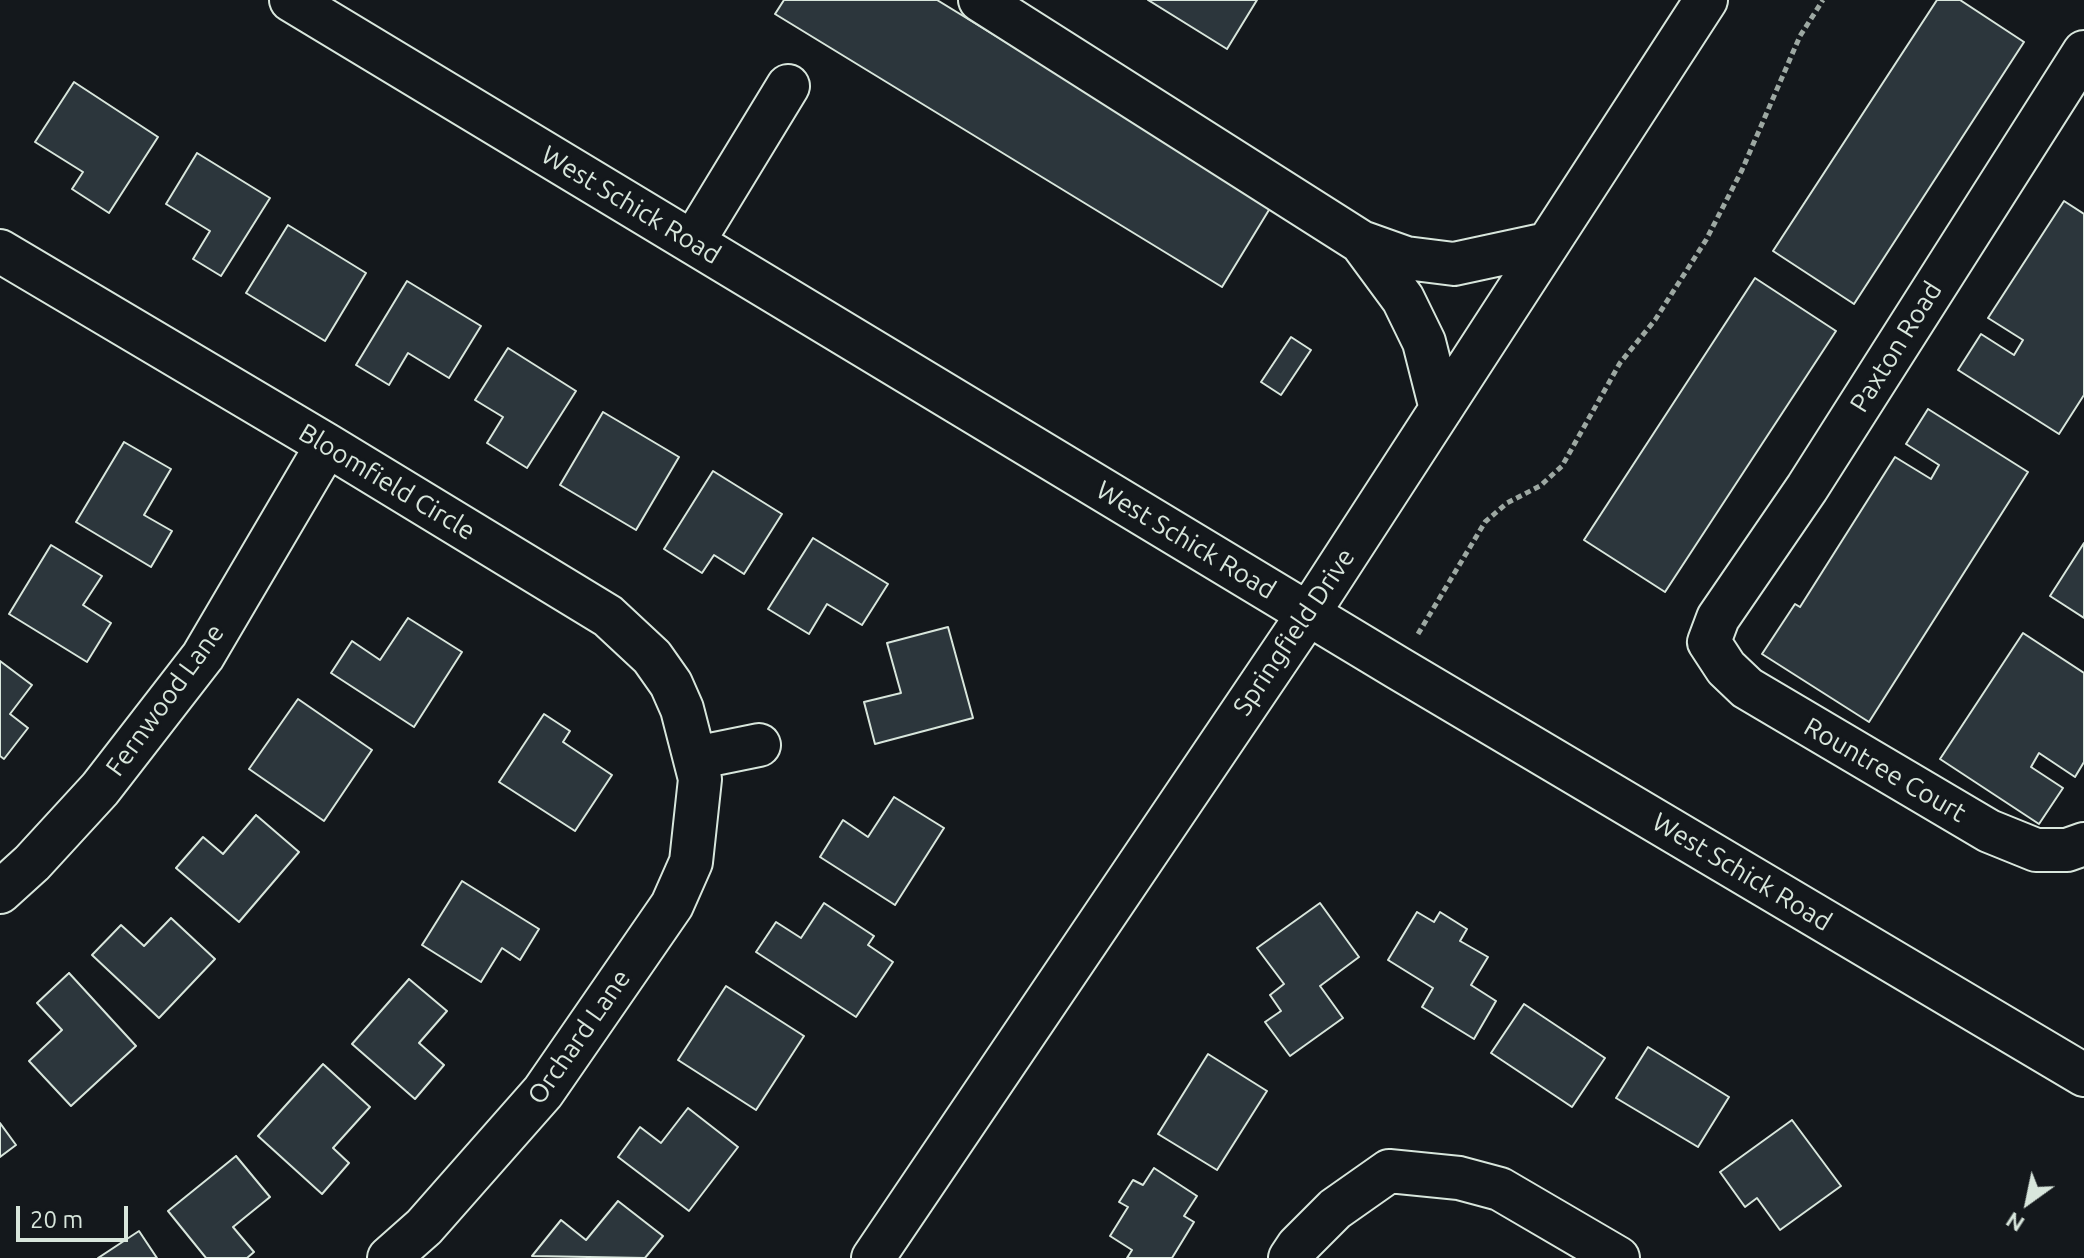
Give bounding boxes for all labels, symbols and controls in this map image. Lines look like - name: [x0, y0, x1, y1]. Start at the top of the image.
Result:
- street label: West Schick Road: [536, 139, 726, 271]
- street label: Paxton Road: [1844, 276, 1948, 418]
- street label: Bloomfield Circle: [293, 417, 481, 547]
- street label: West Schick Road: [1091, 474, 1281, 606]
- street label: Springfield Drive: [1227, 543, 1361, 721]
- street label: Fernwood Lane: [99, 618, 231, 782]
- street label: Rountree Court: [1798, 711, 1972, 829]
- street label: West Schick Road: [1647, 806, 1837, 938]
- street label: Orchard Lane: [521, 964, 637, 1110]
- north arrow: [1988, 1162, 2068, 1242]
- scale bar: [20, 1190, 132, 1240]
- text: 20 m: [30, 1206, 83, 1233]
- text: N: [2001, 1208, 2028, 1238]

